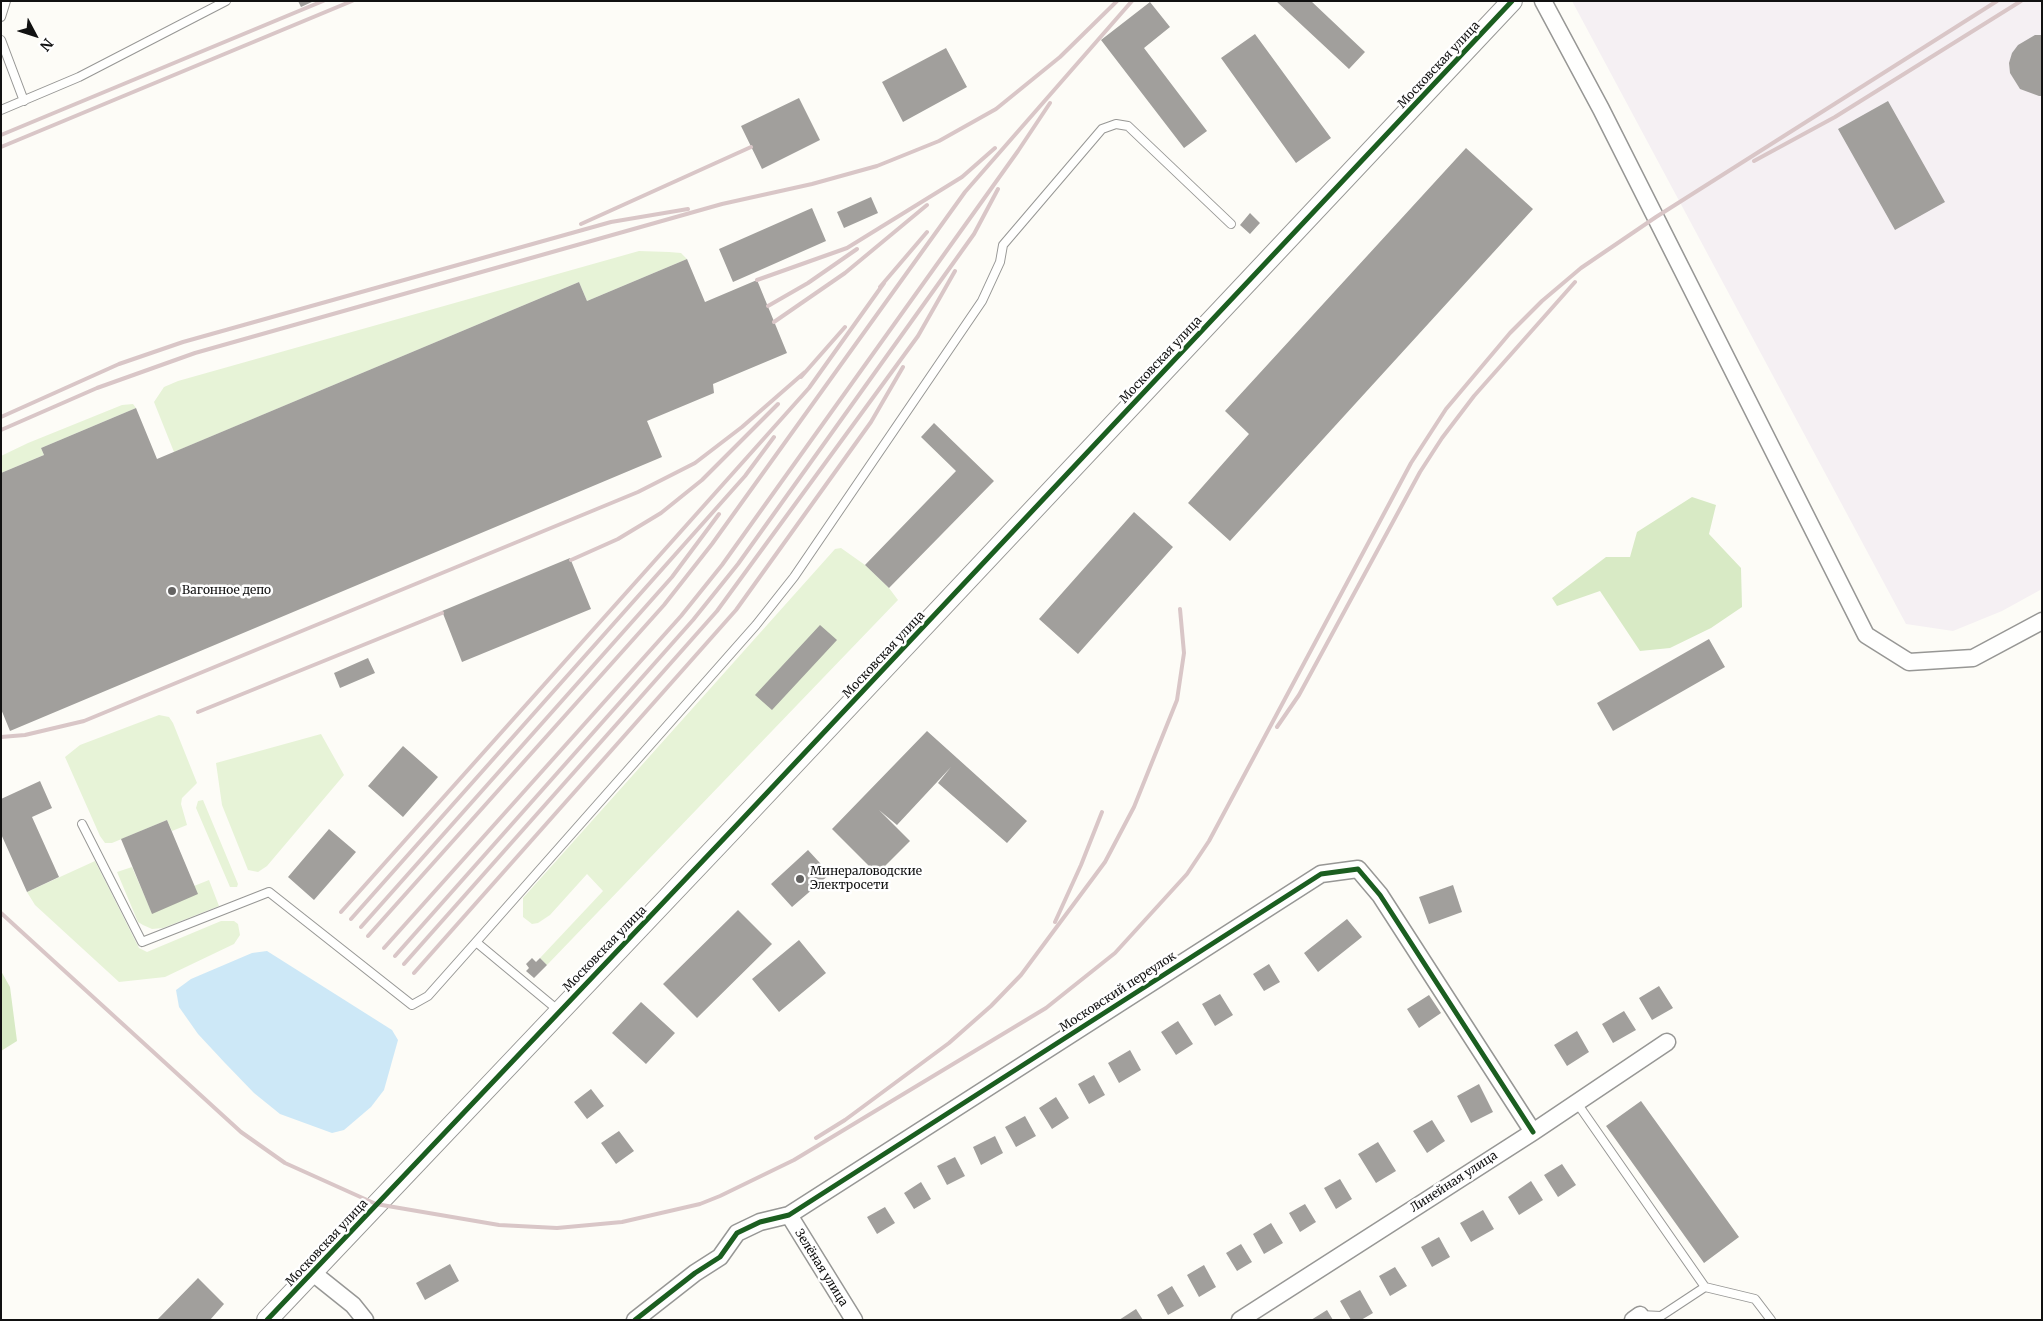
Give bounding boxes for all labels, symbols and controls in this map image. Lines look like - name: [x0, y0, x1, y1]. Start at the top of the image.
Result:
- north arrow: [10, 10, 60, 60]
- street label: Московская улица: [1395, 19, 1483, 111]
- text: N: [36, 35, 57, 55]
- street label: Московская улица: [1117, 314, 1205, 406]
- place label: Вагонное депо: [182, 584, 271, 598]
- marker: Вагонное депо: [166, 585, 178, 597]
- street label: Московская улица: [840, 609, 928, 701]
- place label: Минераловодские Электросети: [810, 865, 922, 893]
- marker: Минераловодские Электросети: [794, 873, 806, 885]
- street label: Московская улица: [560, 903, 650, 995]
- street label: Московский переулок: [1057, 949, 1179, 1035]
- street label: Линейная улица: [1408, 1148, 1500, 1216]
- street label: Московская улица: [283, 1197, 371, 1289]
- street label: Зелёная улица: [791, 1227, 851, 1309]

